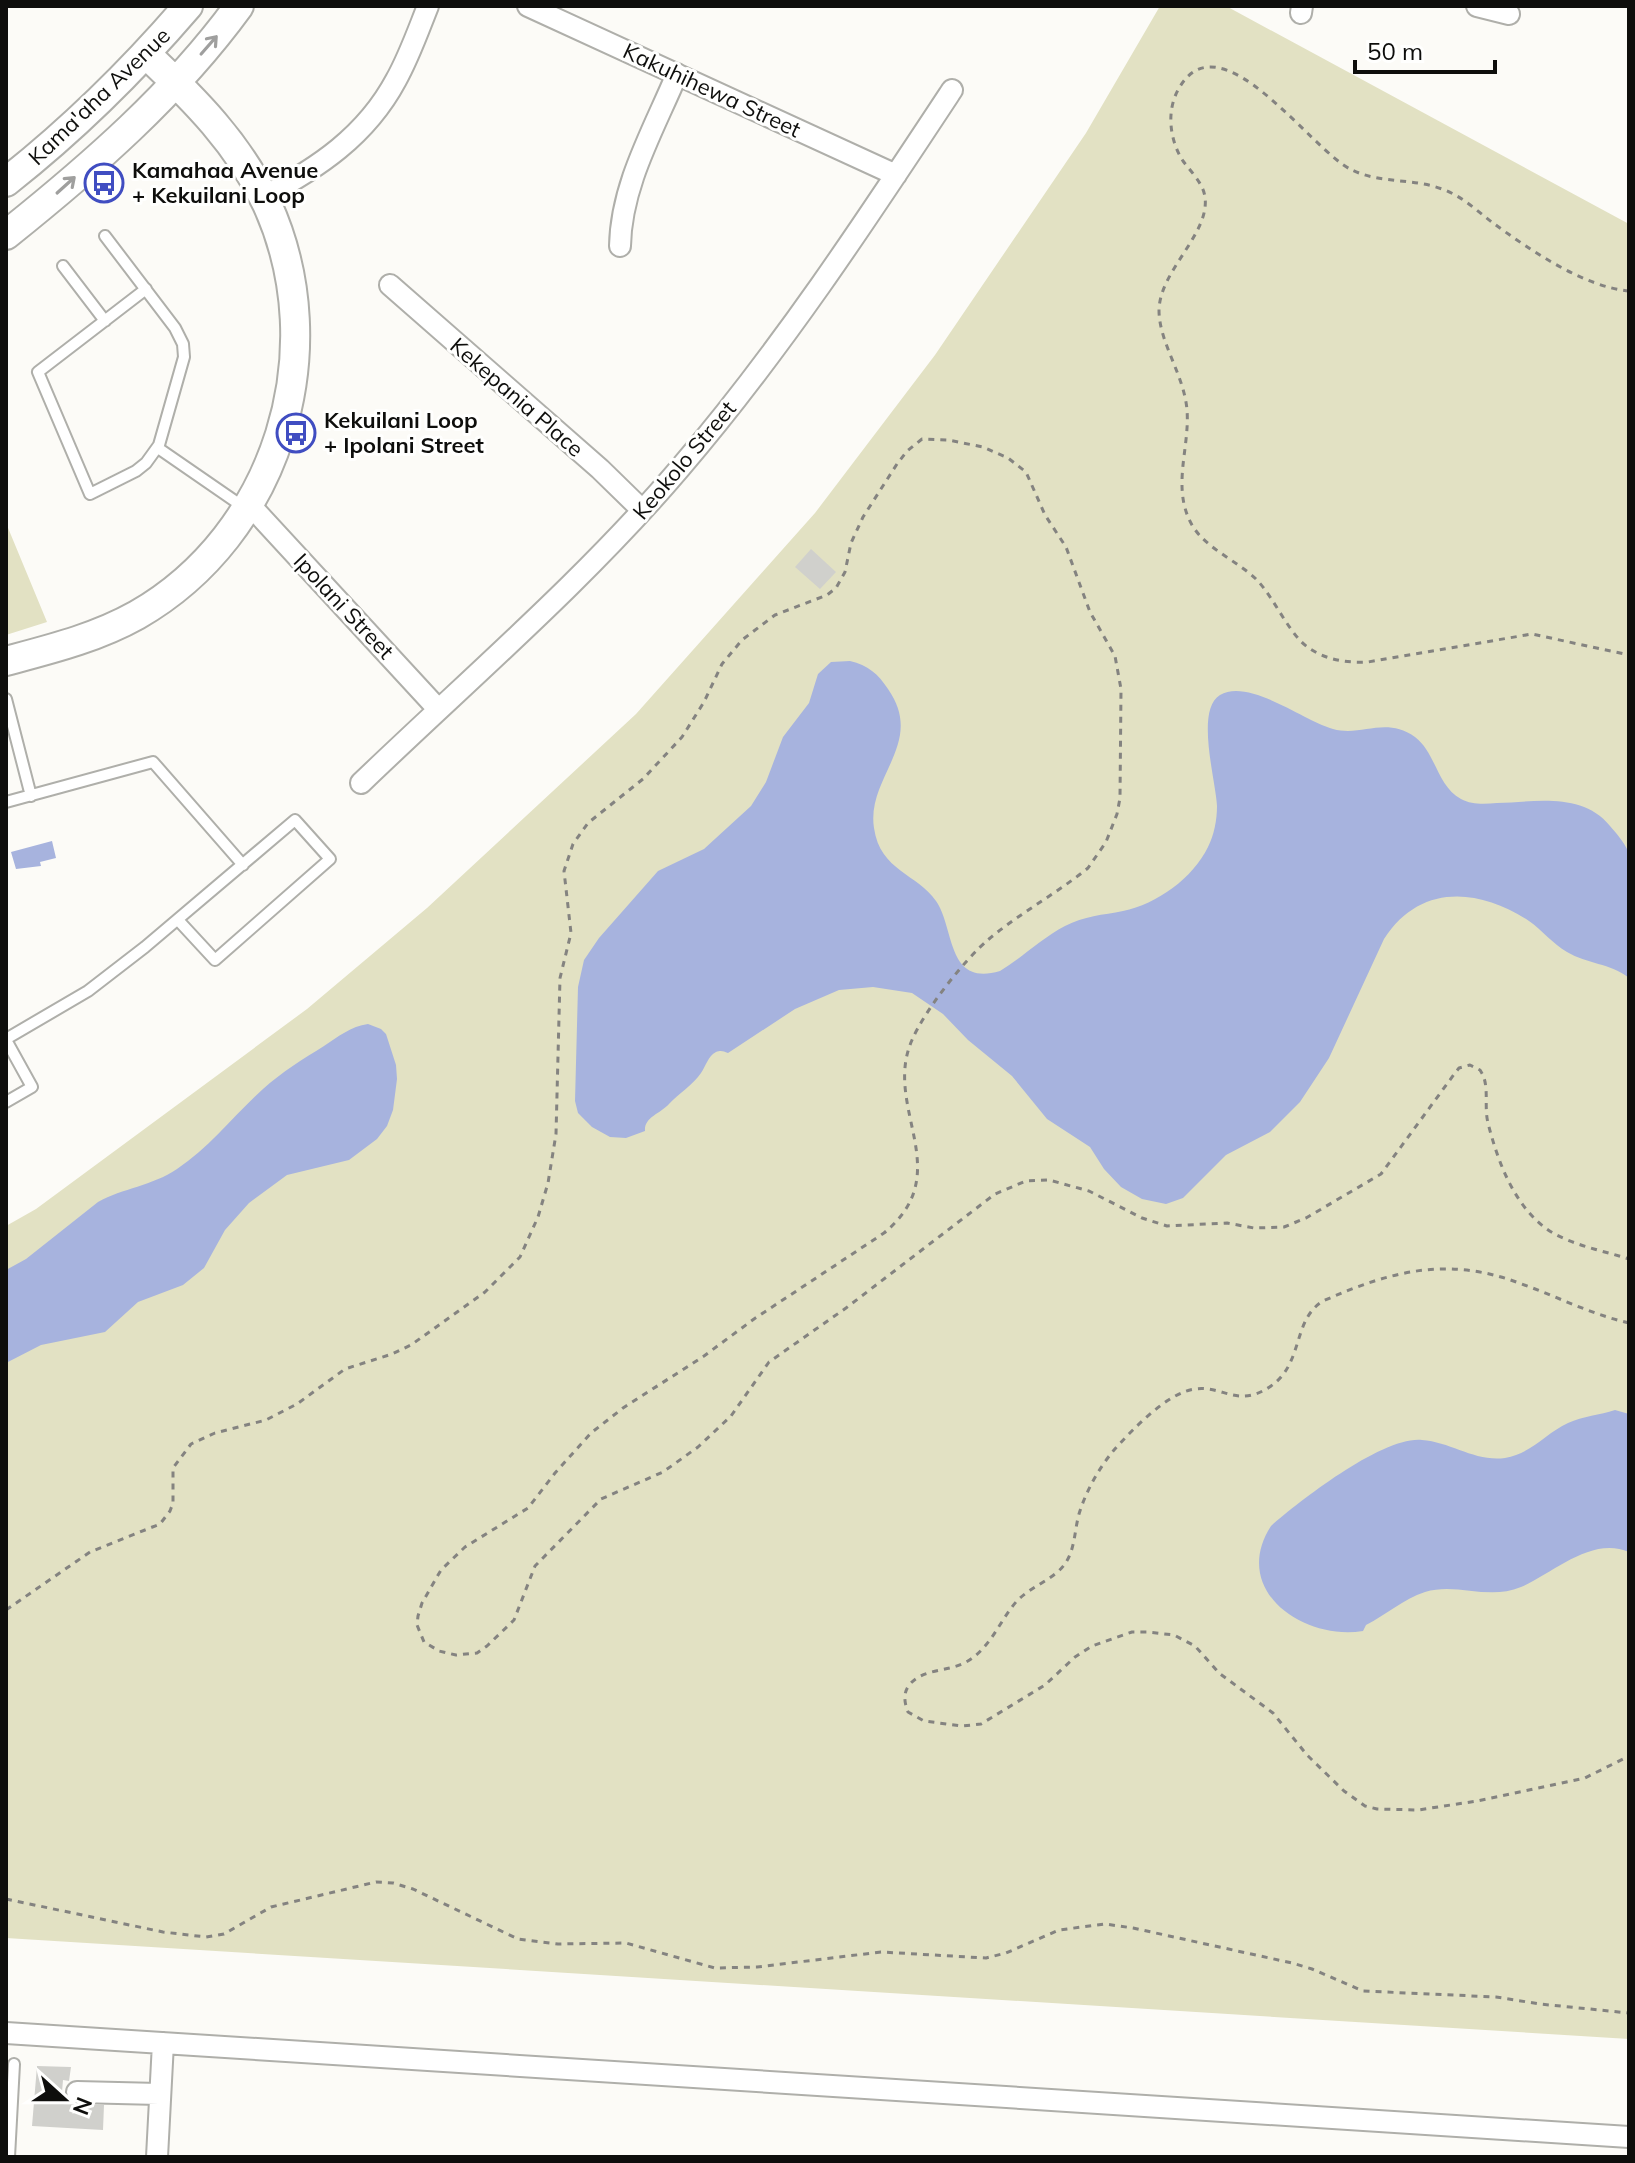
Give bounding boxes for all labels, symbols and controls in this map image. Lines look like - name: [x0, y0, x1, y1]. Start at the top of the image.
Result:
- street label: Kama'aha Avenue: [22, 21, 176, 171]
- scale bar: [1355, 24, 1495, 74]
- one-way arrow: [200, 35, 218, 56]
- text: 50 m: [1367, 36, 1423, 66]
- street label: Kakuhihewa Street: [619, 37, 806, 144]
- place label: Kamahaa Avenue + Kekuilani Loop: [132, 156, 318, 209]
- bus stop icon: Kamahaa Avenue + Kekuilani Loop: [83, 162, 125, 204]
- one-way arrow: [56, 177, 76, 195]
- street label: Kekepania Place: [445, 331, 589, 463]
- street label: Keokolo Street: [626, 395, 742, 525]
- place label: Kekuilani Loop + Ipolani Street: [324, 406, 484, 459]
- bus stop icon: Kekuilani Loop + Ipolani Street: [275, 412, 317, 454]
- street label: Ipolani Street: [288, 547, 400, 665]
- north arrow: [24, 2059, 104, 2139]
- text: N: [67, 2093, 99, 2119]

